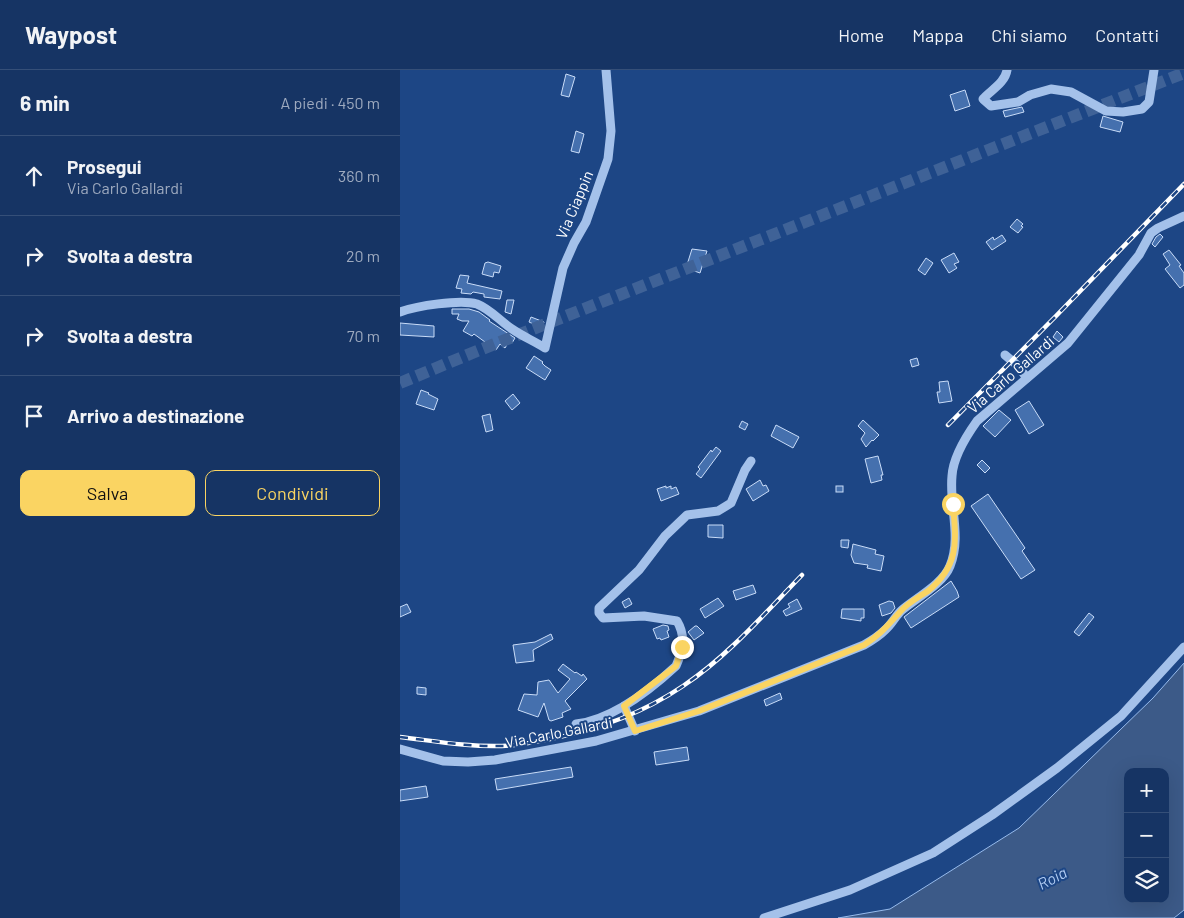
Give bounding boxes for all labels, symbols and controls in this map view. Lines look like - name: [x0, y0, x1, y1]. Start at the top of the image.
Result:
- text: Waypost: [25, 20, 117, 49]
- text: Home: [838, 24, 884, 46]
- text: Mappa: [912, 24, 963, 46]
- text: Chi siamo: [991, 24, 1067, 46]
- text: Contatti: [1095, 24, 1159, 46]
- text: 6 min: [20, 90, 70, 115]
- text: A piedi · 450 m: [281, 93, 380, 112]
- text: Prosegui: [67, 155, 142, 178]
- icon: ahead: [20, 162, 48, 190]
- text: 360 m: [338, 166, 380, 185]
- street label: Via Ciappin: [552, 168, 597, 241]
- text: Via Carlo Gallardi: [67, 178, 183, 197]
- icon: right: [20, 242, 48, 270]
- text: Svolta a destra: [67, 244, 193, 267]
- text: 20 m: [346, 246, 380, 265]
- icon: right: [20, 322, 48, 350]
- text: Svolta a destra: [67, 324, 193, 347]
- text: 70 m: [347, 326, 380, 345]
- street label: Via Carlo Gallardi: [963, 332, 1057, 417]
- icon: arrive: [20, 402, 48, 430]
- text: Arrivo a destinazione: [67, 404, 245, 427]
- button: Salva: [20, 470, 195, 516]
- button: Condividi: [205, 470, 380, 516]
- route start: [942, 493, 965, 516]
- route end: [671, 636, 694, 659]
- street label: Via Carlo Gallardi: [504, 713, 614, 751]
- map controls: [1124, 768, 1169, 903]
- button: +: [1124, 768, 1169, 813]
- button: −: [1124, 813, 1169, 858]
- button: layers: [1124, 858, 1169, 903]
- water label: Roia: [1034, 862, 1070, 893]

